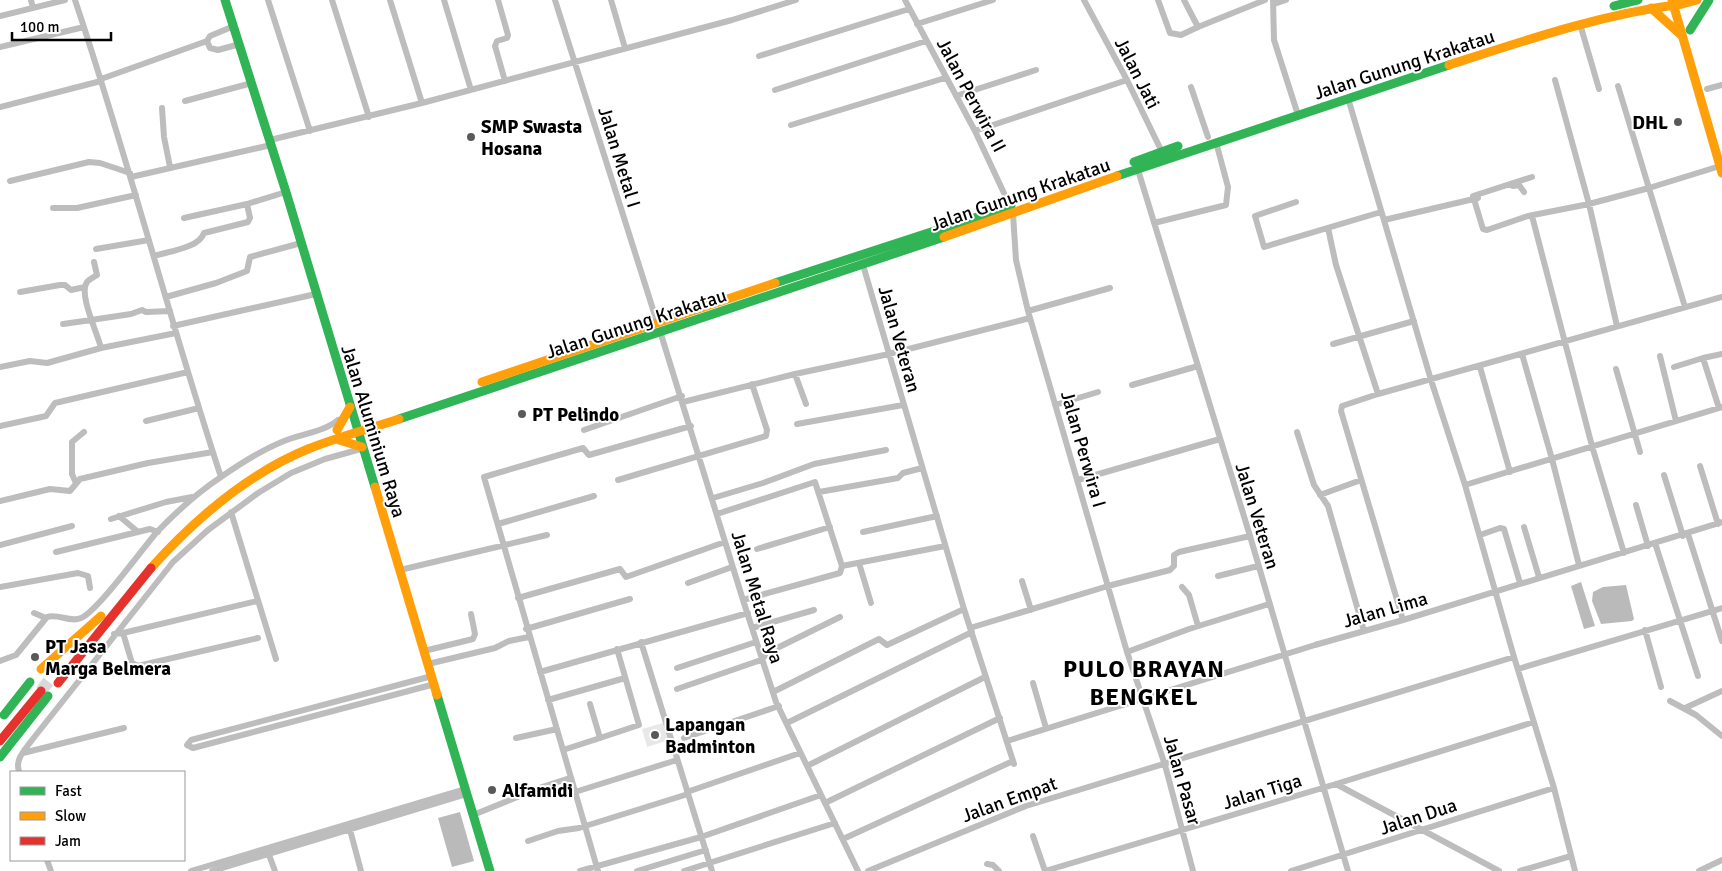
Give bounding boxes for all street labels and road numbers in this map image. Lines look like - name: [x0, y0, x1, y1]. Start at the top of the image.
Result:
- street label: Jalan Gunung Krakatau: [1311, 24, 1498, 106]
- street label: Jalan Perwira II: [931, 34, 1011, 157]
- street label: Jalan Jati: [1109, 34, 1165, 113]
- street label: Jalan Metal I: [592, 104, 646, 210]
- street label: Jalan Gunung Krakatau: [927, 153, 1114, 237]
- street label: Jalan Gunung Krakatau: [543, 283, 730, 365]
- street label: Jalan Veteran: [872, 283, 926, 395]
- street label: Jalan Aluminium Raya: [335, 342, 411, 520]
- street label: Jalan Perwira I: [1055, 388, 1111, 510]
- street label: Jalan Veteran: [1230, 460, 1285, 572]
- street label: Jalan Metal Raya: [725, 528, 789, 666]
- street label: Jalan Lima: [1340, 586, 1430, 633]
- street label: Jalan Pasar: [1158, 733, 1206, 828]
- street label: Jalan Tiga: [1220, 769, 1305, 815]
- street label: Jalan Empat: [958, 772, 1061, 828]
- street label: Jalan Dua: [1377, 793, 1460, 841]

